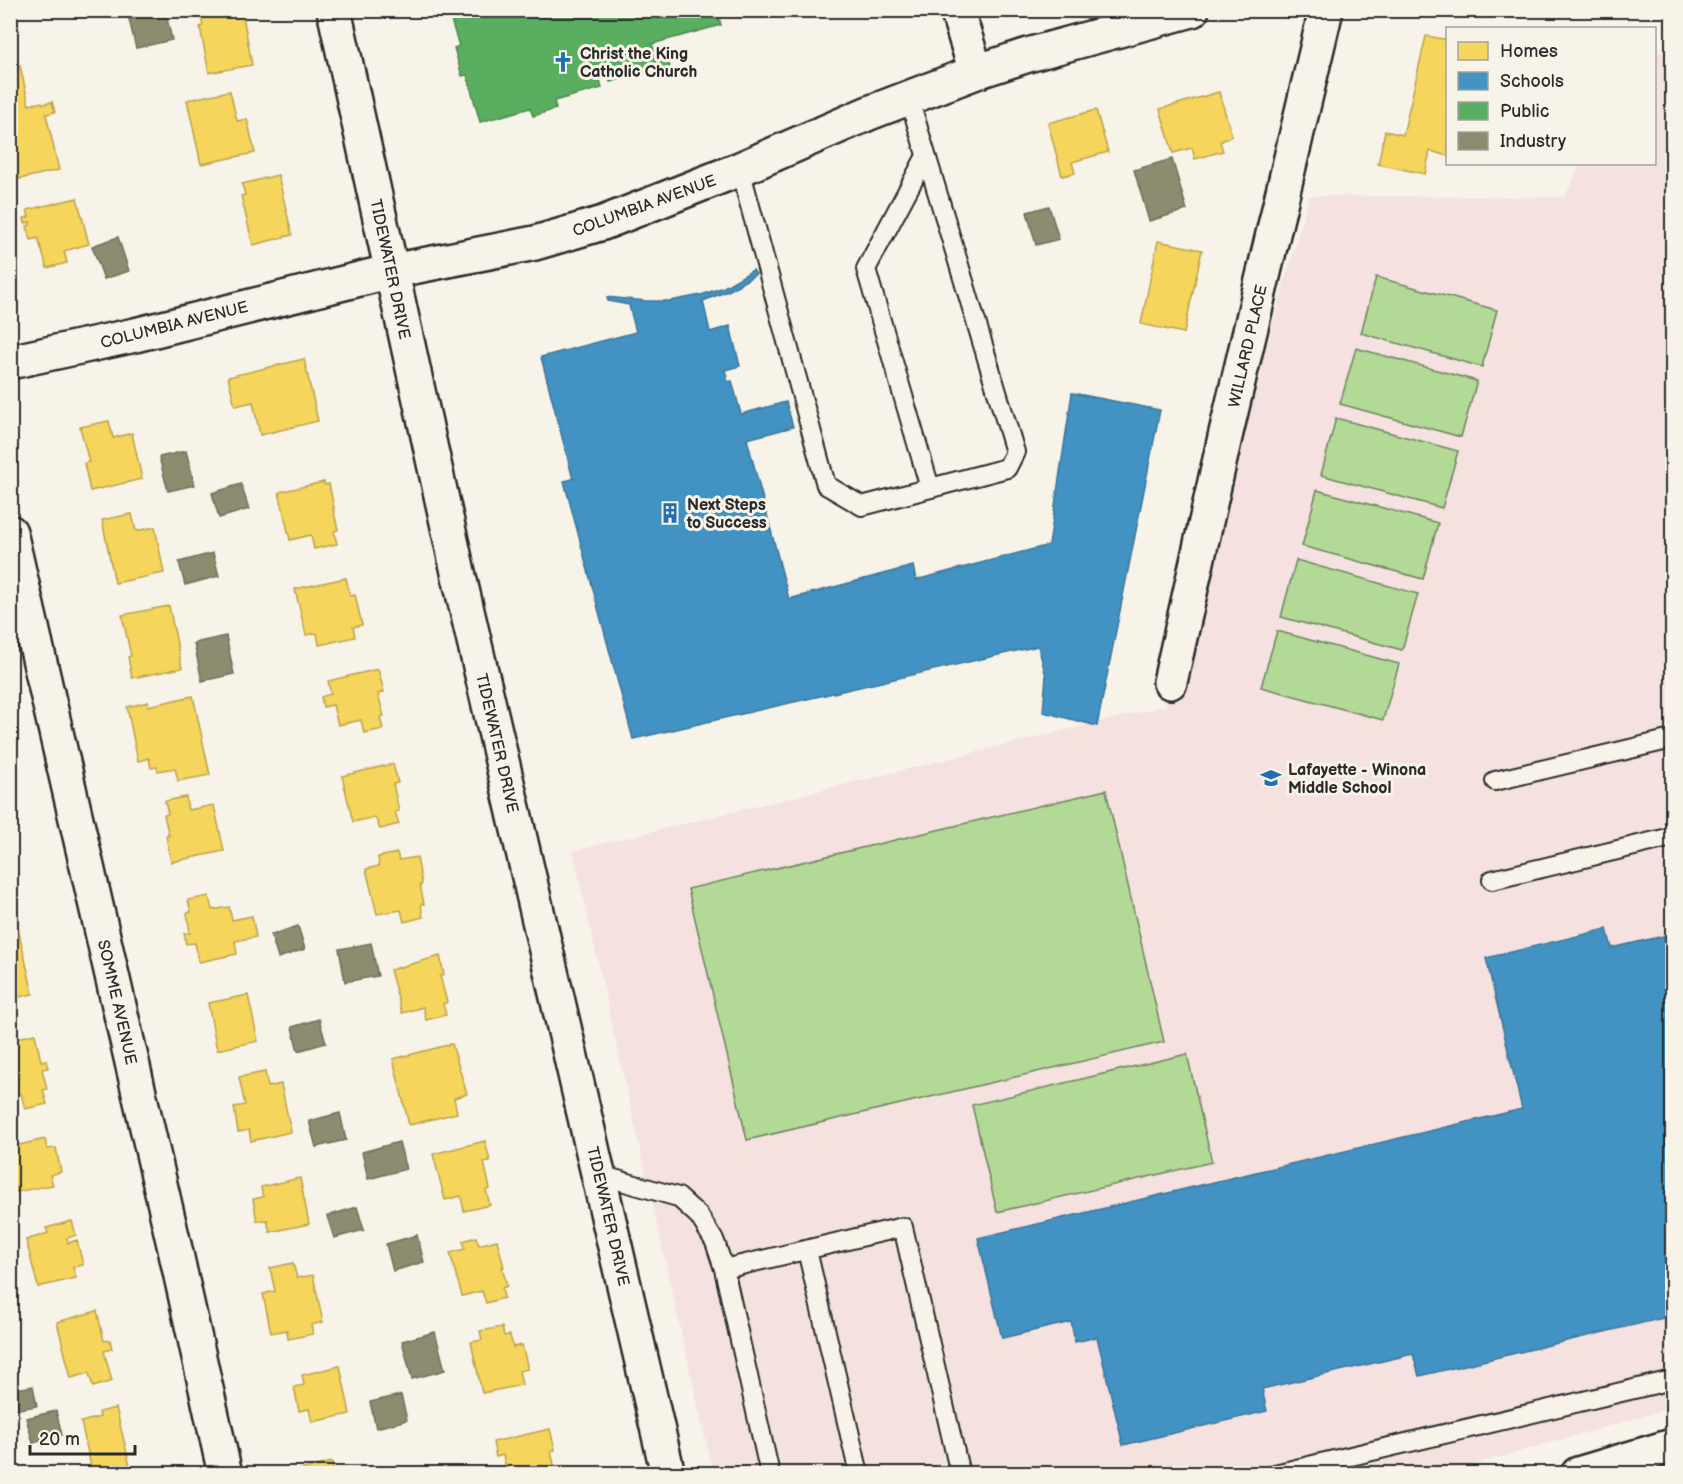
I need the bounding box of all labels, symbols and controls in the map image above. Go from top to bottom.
legend [1446,27,1656,165]
text: Homes [1500,41,1558,62]
place label: Christ the King Catholic Church [580,45,697,82]
church icon: Christ the King Catholic Church [551,50,575,74]
text: Schools [1500,71,1564,92]
text: Public [1500,101,1549,122]
text: Industry [1500,131,1567,152]
street label: COLUMBIA AVENUE [570,172,719,241]
street label: TIDEWATER DRIVE [365,198,414,341]
street label: WILLARD PLACE [1225,283,1272,410]
street label: COLUMBIA AVENUE [99,298,250,353]
place label: Next Steps to Success [686,496,767,533]
building icon: Next Steps to Success [658,501,682,525]
street label: TIDEWATER DRIVE [471,672,522,815]
place label: Lafayette - Winona Middle School [1288,761,1426,798]
school or university icon: Lafayette - Winona Middle School [1259,766,1283,790]
street label: SOMME AVENUE [93,938,140,1067]
street label: TIDEWATER DRIVE [582,1145,633,1288]
scale bar [30,1418,135,1456]
text: 20 m [39,1429,80,1450]

